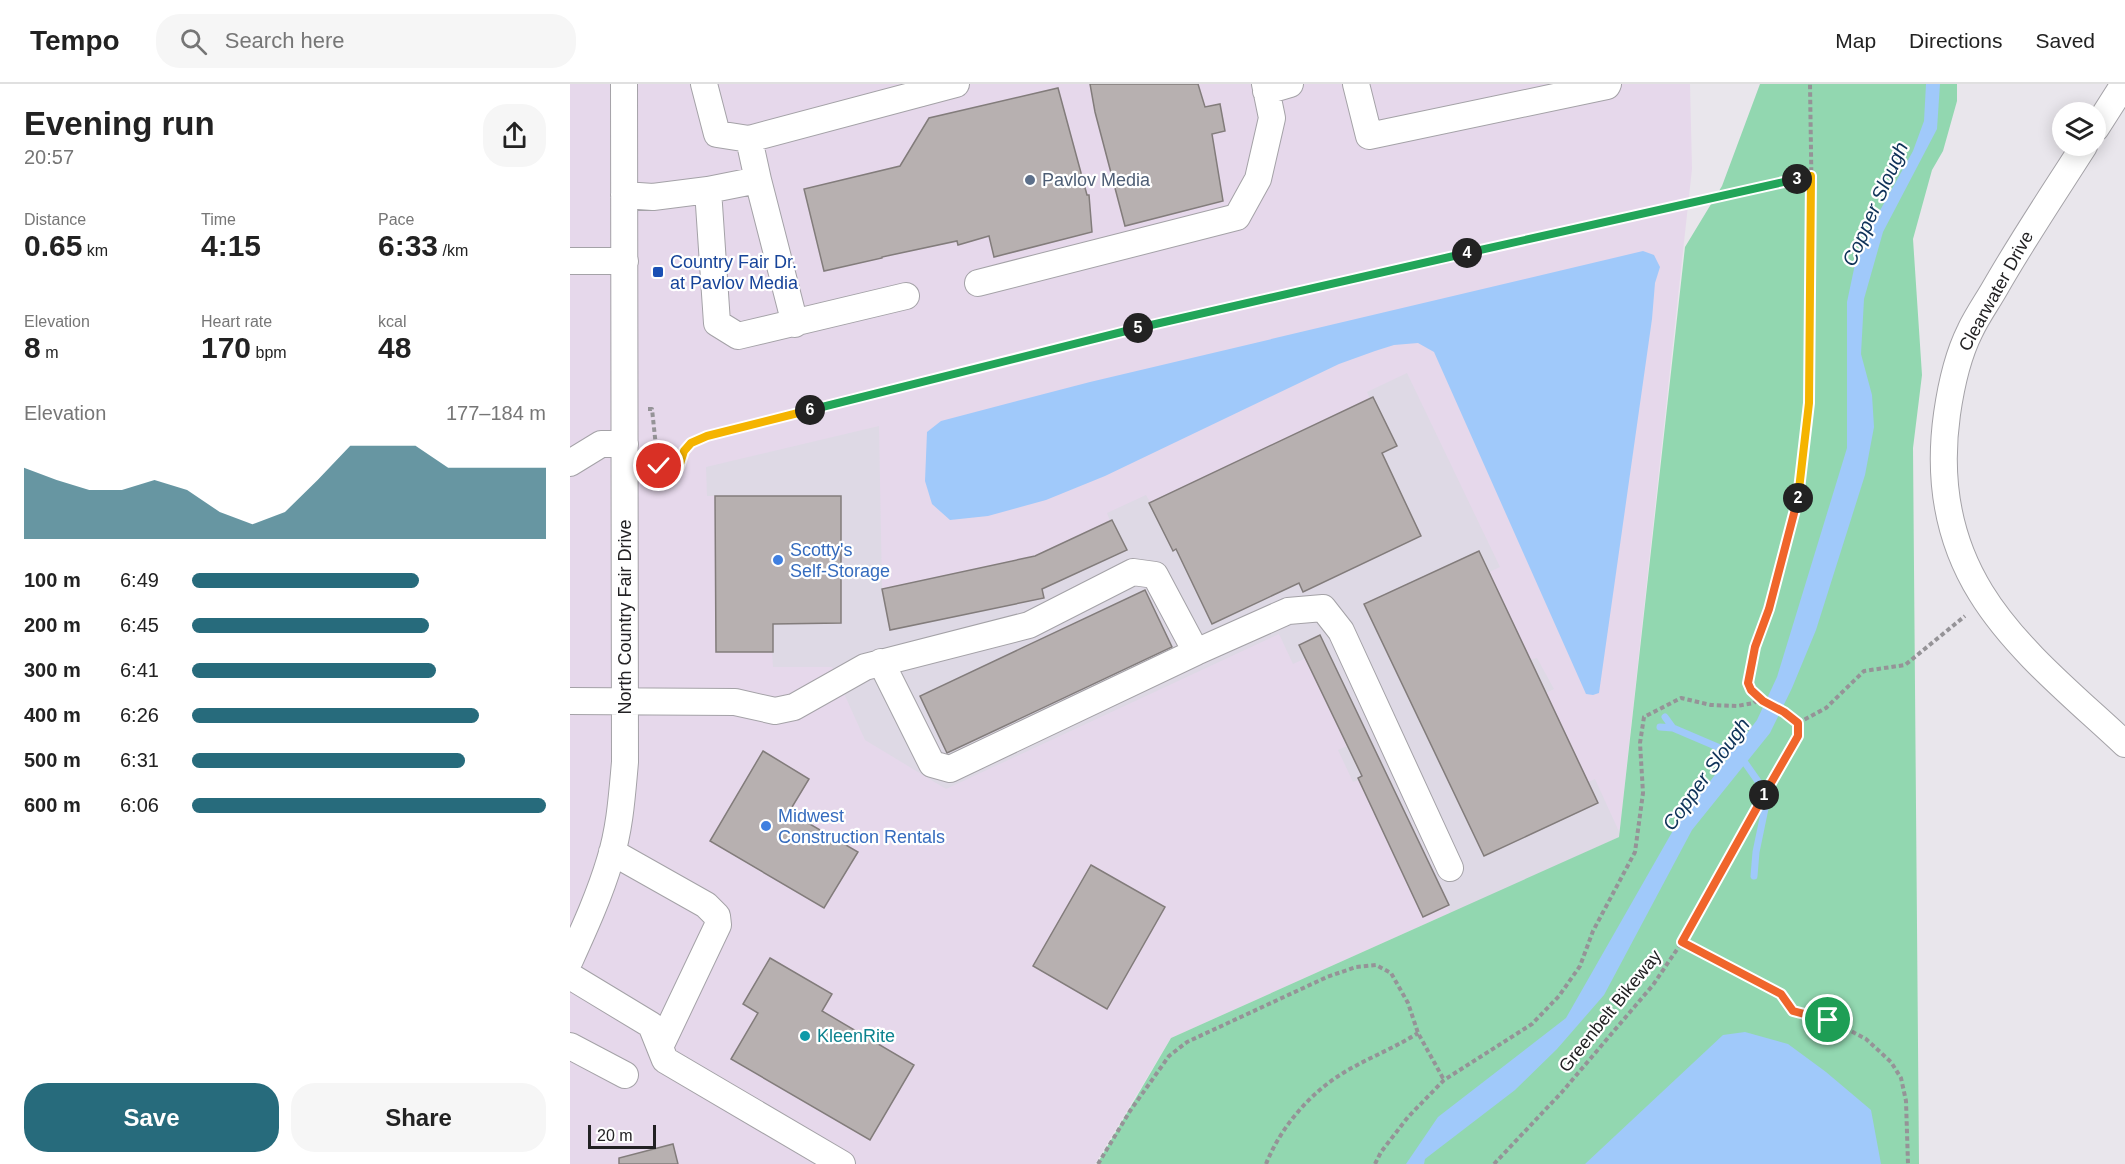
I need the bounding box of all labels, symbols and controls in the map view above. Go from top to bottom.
search box [156,14,576,68]
text: Tempo [30,25,120,56]
icon: search [177,25,210,58]
text: Search here [225,28,345,53]
text: Map [1835,29,1876,52]
text: Directions [1909,29,2002,52]
text: Saved [2035,29,2095,52]
map controls [2052,102,2106,156]
button: layers [2052,102,2106,156]
button: share [483,104,546,167]
text: Evening run [24,105,215,142]
water label: Copper Slough [1838,139,1912,269]
text: 20:57 [24,146,74,168]
pin: 3 [1782,164,1812,194]
place label: Pavlov Media [1042,170,1151,190]
text: 3 [1793,170,1801,187]
marker: Pavlov Media [1023,173,1037,187]
text: Distance [24,211,86,228]
text: Time [201,211,236,228]
text: Pace [378,211,414,228]
street label: Clearwater Drive [1955,228,2037,354]
text: 0.65 [24,229,82,262]
text: 4:15 [201,229,261,262]
text: 6:33 [378,229,438,262]
pin: 4 [1452,238,1482,268]
text: km [82,242,108,259]
text: /km [438,242,468,259]
text: 4 [1463,244,1471,261]
place label: Country Fair Dr. at Pavlov Media [670,252,799,293]
marker: Country Fair Dr. at Pavlov Media [651,265,665,279]
text: Elevation [24,313,90,330]
text: Heart rate [201,313,272,330]
text: kcal [378,313,406,330]
pin: 5 [1123,313,1153,343]
text: 5 [1134,319,1142,336]
text: 8 [24,331,41,364]
text: 170 [201,331,251,364]
text: 48 [378,331,411,364]
text: m [41,344,58,361]
text: bpm [251,344,287,361]
pin: 6 [795,395,825,425]
text: 6 [806,401,814,418]
text: Elevation [24,402,106,424]
text: 177–184 m [446,402,546,424]
pin [633,440,684,491]
icon: check [642,449,675,482]
pin: 2 [1783,483,1813,513]
text: 2 [1794,489,1802,506]
street label: North Country Fair Drive [615,519,635,715]
place label: Scotty's Self-Storage [790,540,890,581]
marker: Scotty's Self-Storage [771,553,785,567]
text: 100 m [24,569,81,591]
text: 6:49 [120,569,159,591]
text: 200 m [24,614,81,636]
text: 6:45 [120,614,159,636]
text: 300 m [24,659,81,681]
text: 6:41 [120,659,159,681]
text: 400 m [24,704,81,726]
text: 6:26 [120,704,159,726]
water label: Copper Slough [1658,714,1754,834]
text: 500 m [24,749,81,771]
text: 6:31 [120,749,159,771]
pin: 1 [1749,780,1779,810]
text: 1 [1760,786,1768,803]
text: 600 m [24,794,81,816]
text: 6:06 [120,794,159,816]
place label: Midwest Construction Rentals [778,806,945,847]
marker: Midwest Construction Rentals [759,819,773,833]
street label: Greenbelt Bikeway [1555,946,1665,1076]
pin [1802,994,1853,1045]
icon: arrive [1811,1003,1844,1036]
place label: KleenRite [817,1026,895,1046]
marker: KleenRite [798,1029,812,1043]
button: Save [24,1083,279,1152]
button: Share [291,1083,546,1152]
scale bar [588,1122,656,1150]
text: 20 m [597,1127,633,1144]

